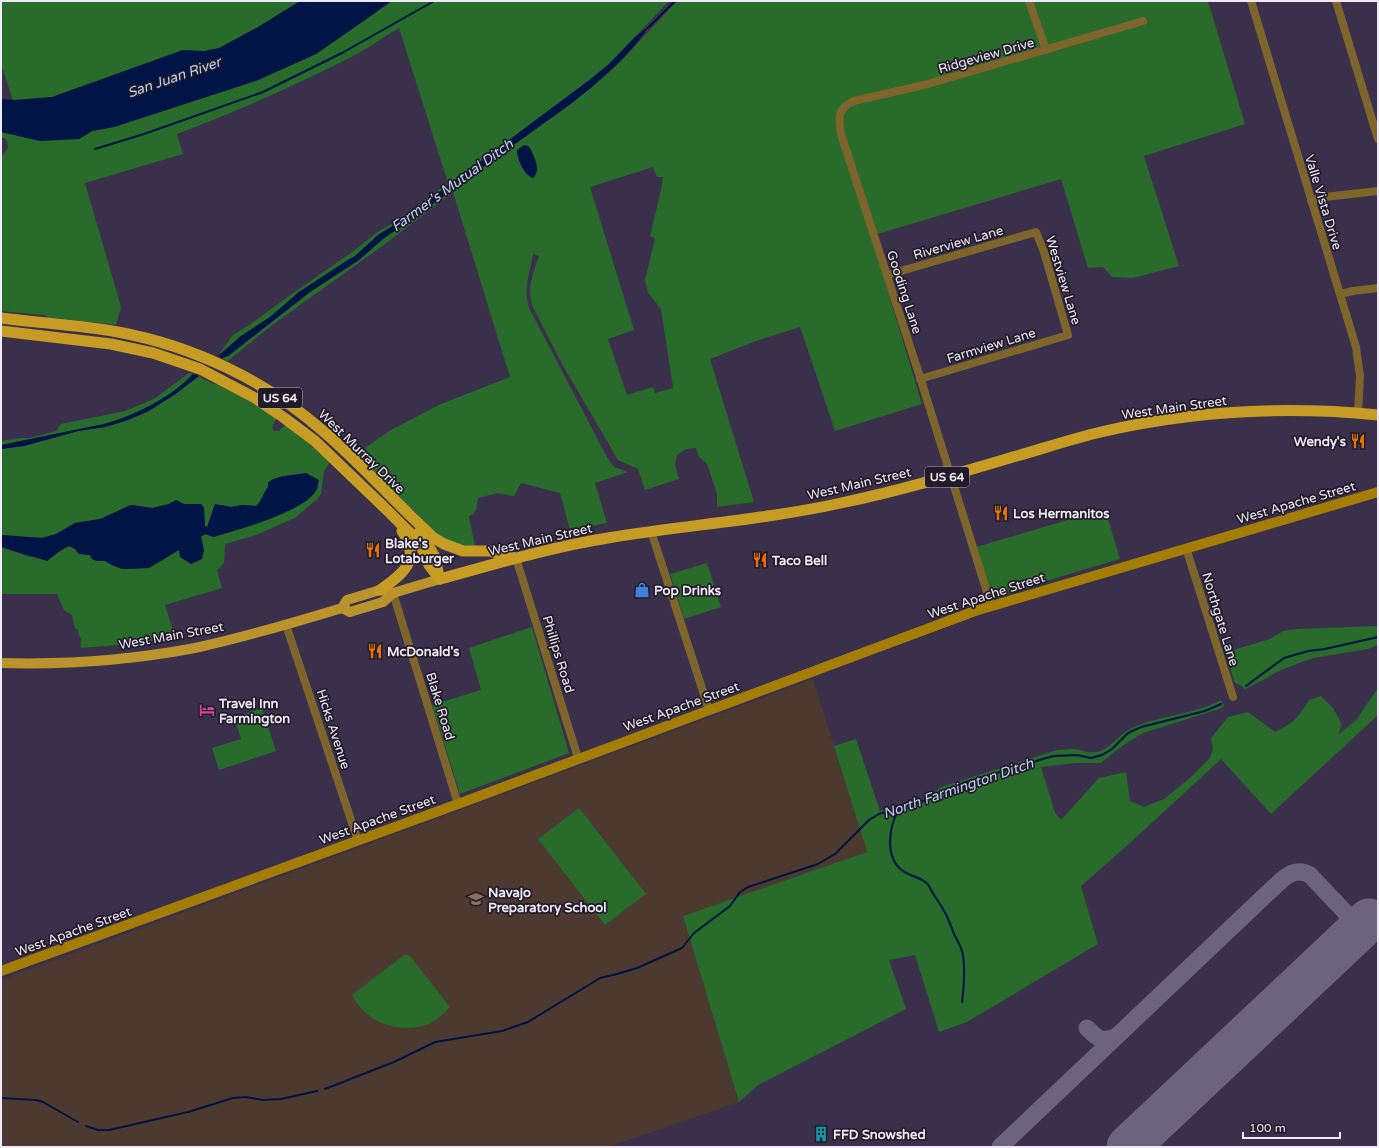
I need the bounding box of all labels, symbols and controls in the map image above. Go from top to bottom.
street label: Ridgeview Drive [936,35,1036,77]
water label: San Juan River [125,53,225,101]
water label: Farmer's Mutual Ditch [388,135,517,235]
street label: Valle Vista Drive [1301,153,1345,252]
street label: Riverview Lane [911,222,1005,263]
street label: Westview Lane [1042,234,1084,327]
street label: Gooding Lane [883,249,925,336]
street label: Farmview Lane [945,325,1038,367]
road number: US 64 [258,388,302,408]
street label: West Main Street [1121,393,1228,423]
street label: West Murray Drive [315,406,408,497]
restaurant icon: Wendy's [1349,432,1367,450]
place label: Wendy's [1294,434,1346,450]
street label: West Main Street [806,464,913,504]
road number: US 64 [925,467,969,487]
street label: West Apache Street [1235,478,1357,528]
restaurant icon: Los Hermanitos [992,504,1010,522]
place label: Los Hermanitos [1013,506,1109,522]
street label: West Main Street [487,520,594,560]
place label: Blake's Lotaburger [385,536,455,567]
restaurant icon: Blake's Lotaburger [364,541,382,559]
restaurant icon: Taco Bell [751,551,769,569]
place label: Taco Bell [771,553,827,569]
street label: West Apache Street [926,569,1047,622]
street label: Northgate Lane [1198,571,1242,668]
shop icon: Pop Drinks [633,581,651,599]
place label: Pop Drinks [654,583,721,599]
street label: Phillips Road [539,614,577,695]
street label: West Main Street [118,619,225,653]
restaurant icon: McDonald's [366,642,384,660]
place label: McDonald's [387,644,460,660]
street label: Blake Road [422,671,458,742]
street label: West Apache Street [621,678,742,735]
street label: Hicks Avenue [313,687,353,771]
place label: Travel Inn Farmington [218,696,290,727]
hotel icon: Travel Inn Farmington [198,701,216,719]
water label: North Farmington Ditch [881,755,1036,822]
street label: West Apache Street [317,791,438,848]
place label: Navajo Preparatory School [488,885,606,916]
school or university icon: Navajo Preparatory School [467,890,485,908]
street label: West Apache Street [13,903,134,960]
scale bar [1243,1114,1340,1140]
text: 100 m [1249,1121,1286,1135]
building icon: FFD Snowshed [812,1125,830,1143]
place label: FFD Snowshed [833,1127,926,1143]

